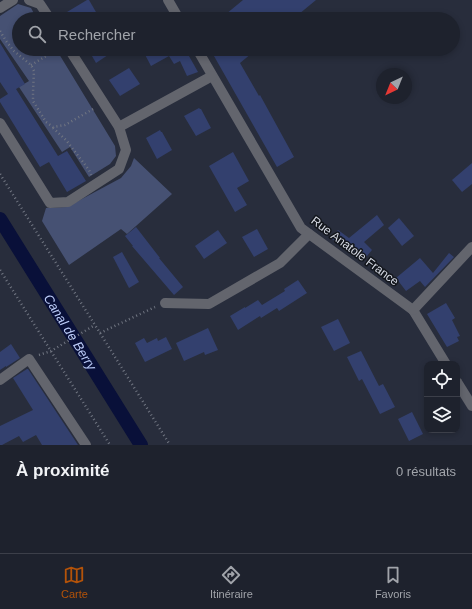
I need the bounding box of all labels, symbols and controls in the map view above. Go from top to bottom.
search box [12,12,460,56]
icon: search [26,23,48,45]
text: Rechercher [58,26,136,43]
north arrow [376,68,412,104]
street label: Rue Anatole France [308,213,402,289]
water label: Canal de Berry [41,291,101,374]
map controls [424,361,460,433]
button: locate [424,361,460,397]
button: layers [424,397,460,433]
text: À proximité [16,461,110,480]
text: 0 résultats [396,464,456,479]
tab: Carte [61,564,88,600]
tab: Itinéraire [210,564,253,600]
tab: Favoris [375,564,411,600]

